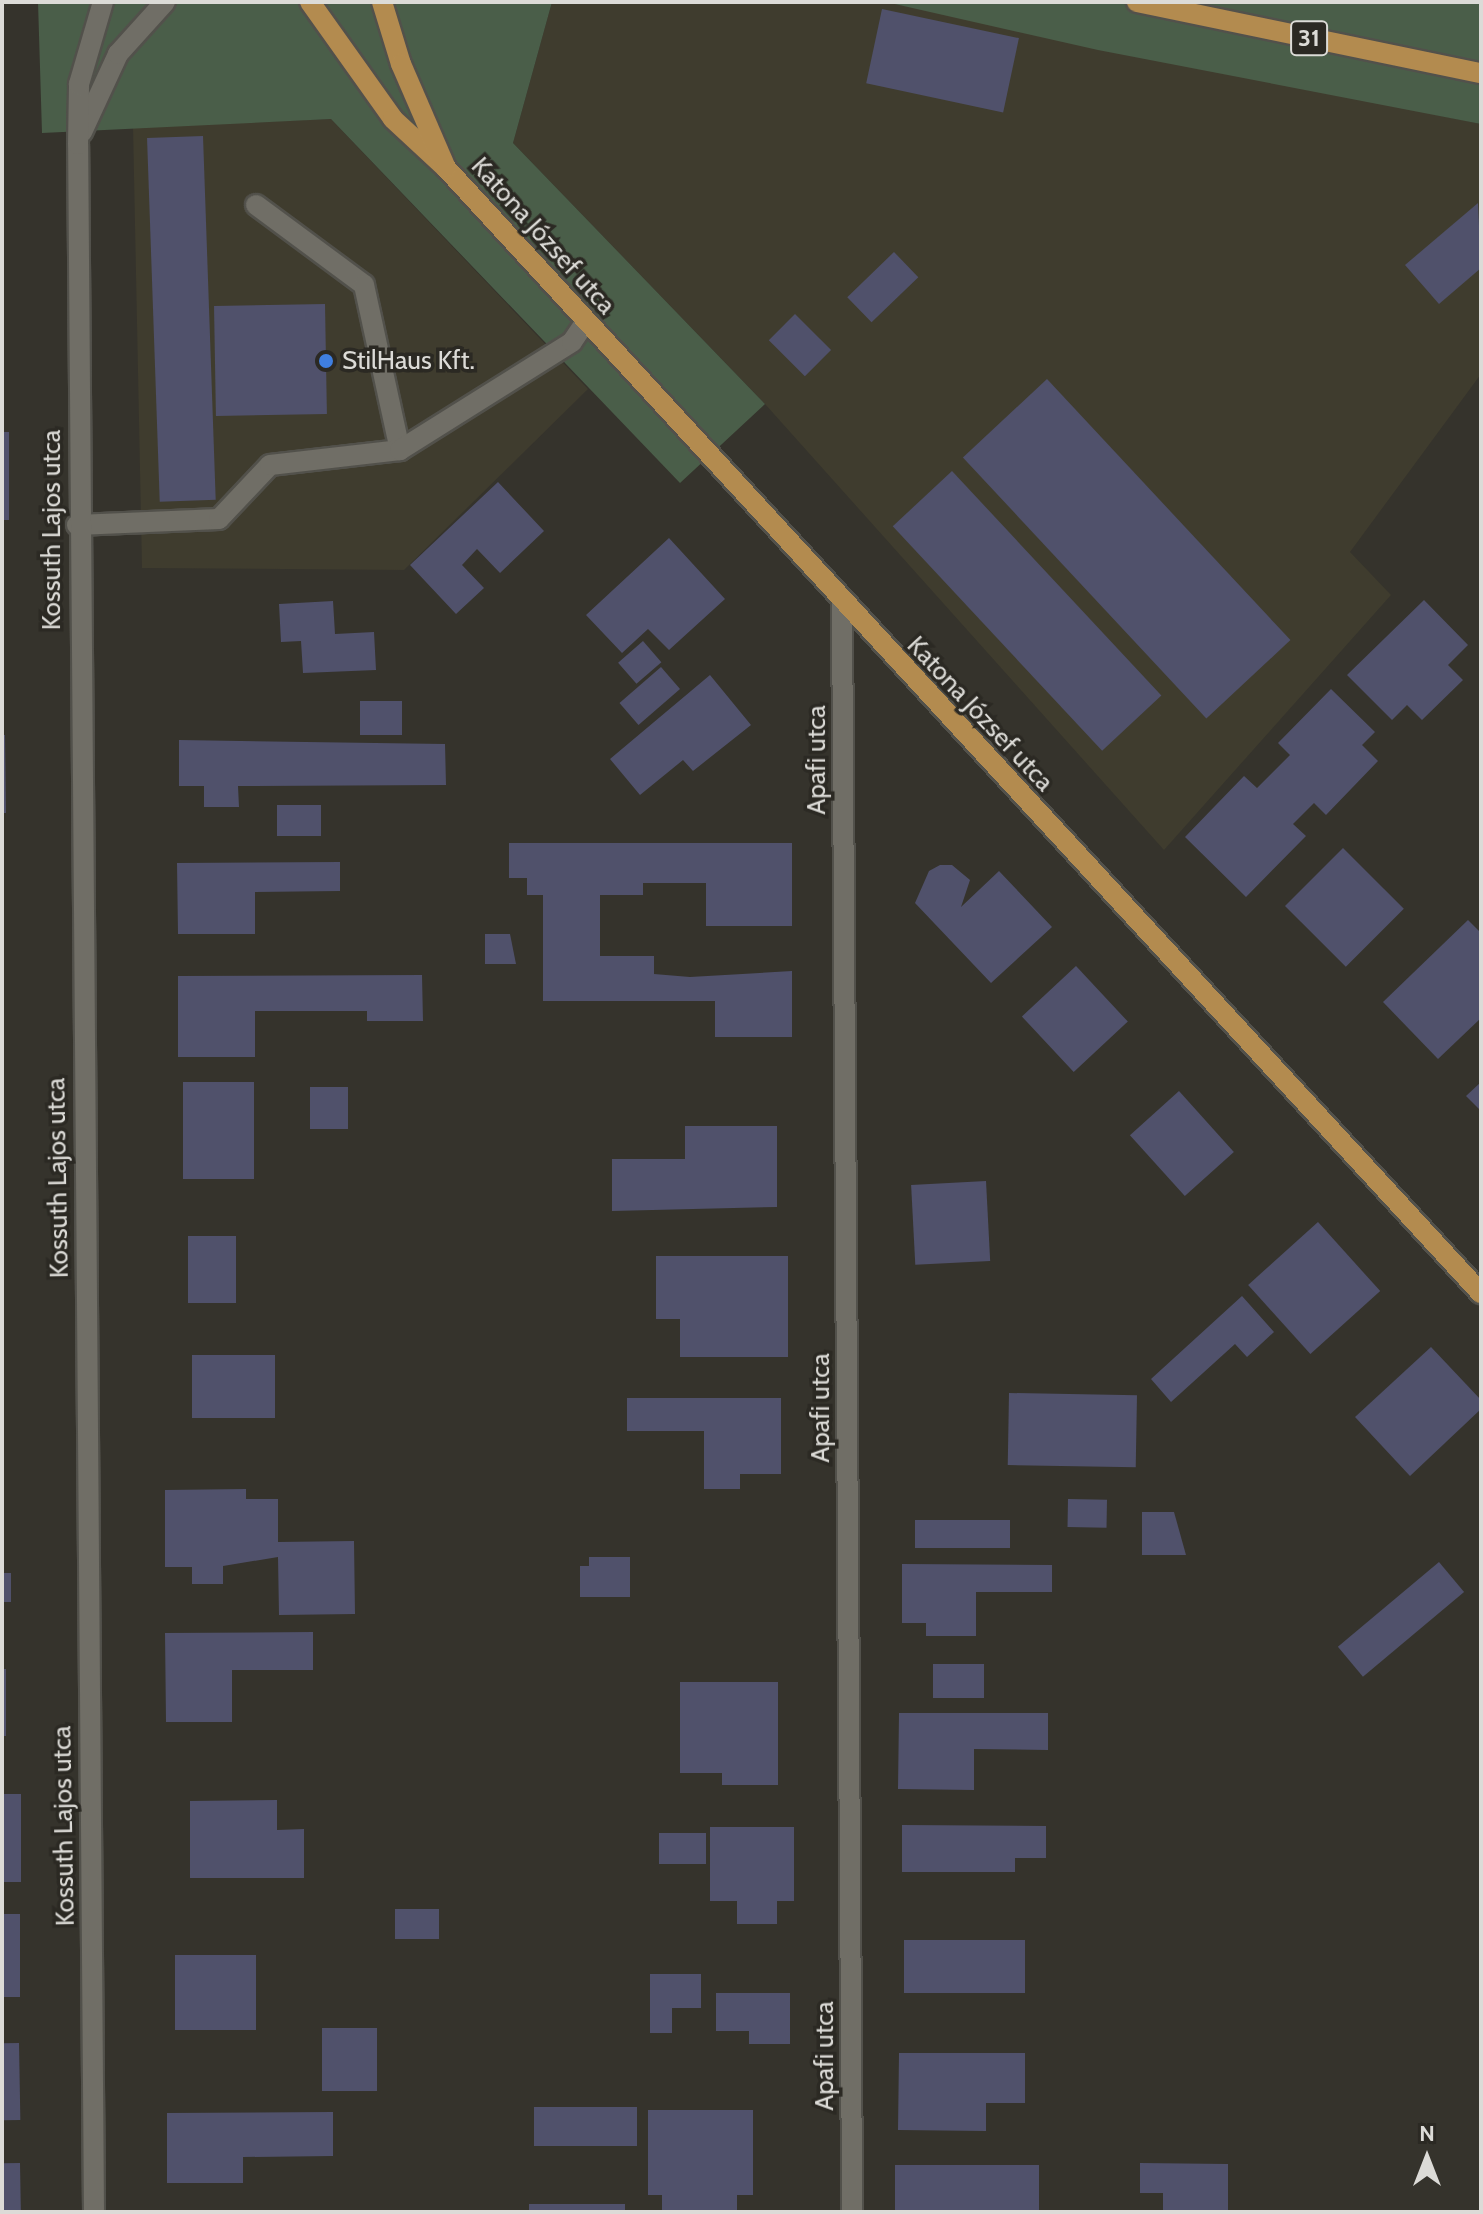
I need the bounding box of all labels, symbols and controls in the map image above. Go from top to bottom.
road number: 31 [1289,18,1329,58]
street label: Katona József utca [464,151,622,321]
place label: StilHaus Kft. [342,345,475,377]
marker: StilHaus Kft. [317,352,335,370]
street label: Kossuth Lajos utca [36,430,68,630]
street label: Katona József utca [900,630,1060,798]
street label: Apafi utca [801,705,833,815]
street label: Kossuth Lajos utca [41,1078,75,1278]
street label: Apafi utca [805,1353,837,1463]
street label: Kossuth Lajos utca [47,1726,81,1926]
street label: Apafi utca [809,2001,841,2111]
north arrow [1387,2118,1467,2198]
text: N [1419,2120,1435,2147]

